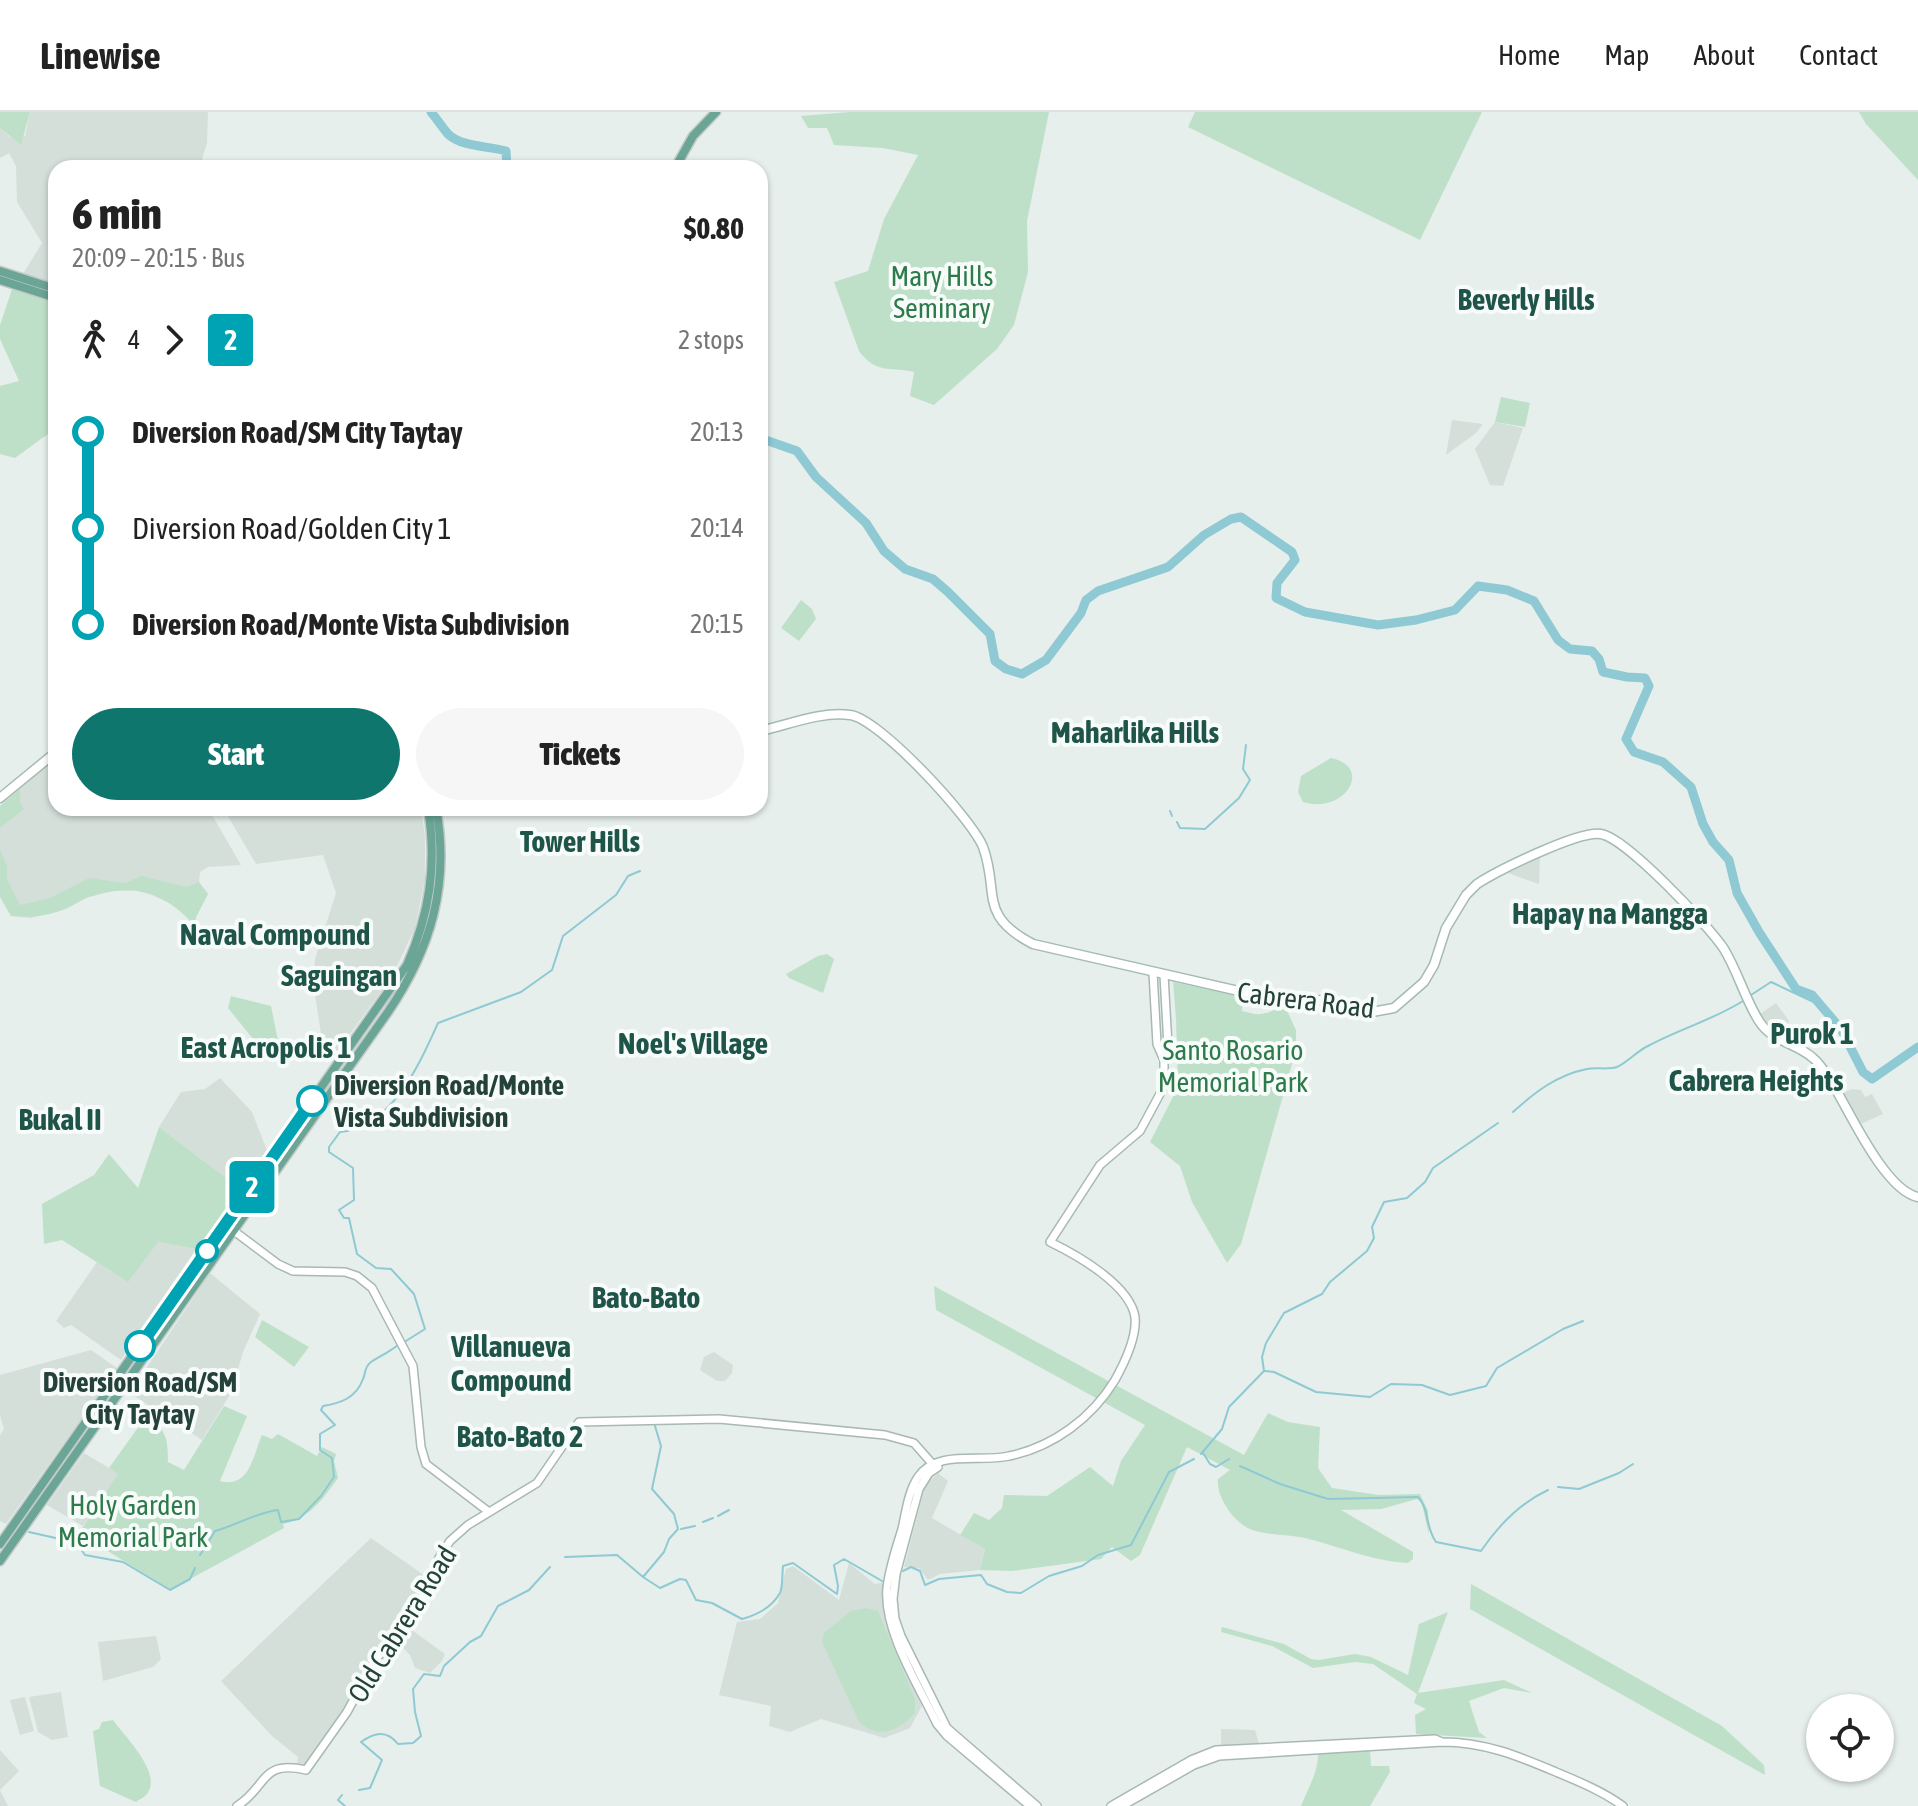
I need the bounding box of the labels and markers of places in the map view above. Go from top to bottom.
place label: Diversion Road/Monte Vista Subdivision [333,1069,564,1133]
marker: Diversion Road/Monte Vista Subdivision [297,1086,327,1116]
unlabelled marker [196,1240,218,1262]
marker: Diversion Road/SM City Taytay [125,1331,155,1361]
place label: Diversion Road/SM City Taytay [43,1366,237,1430]

